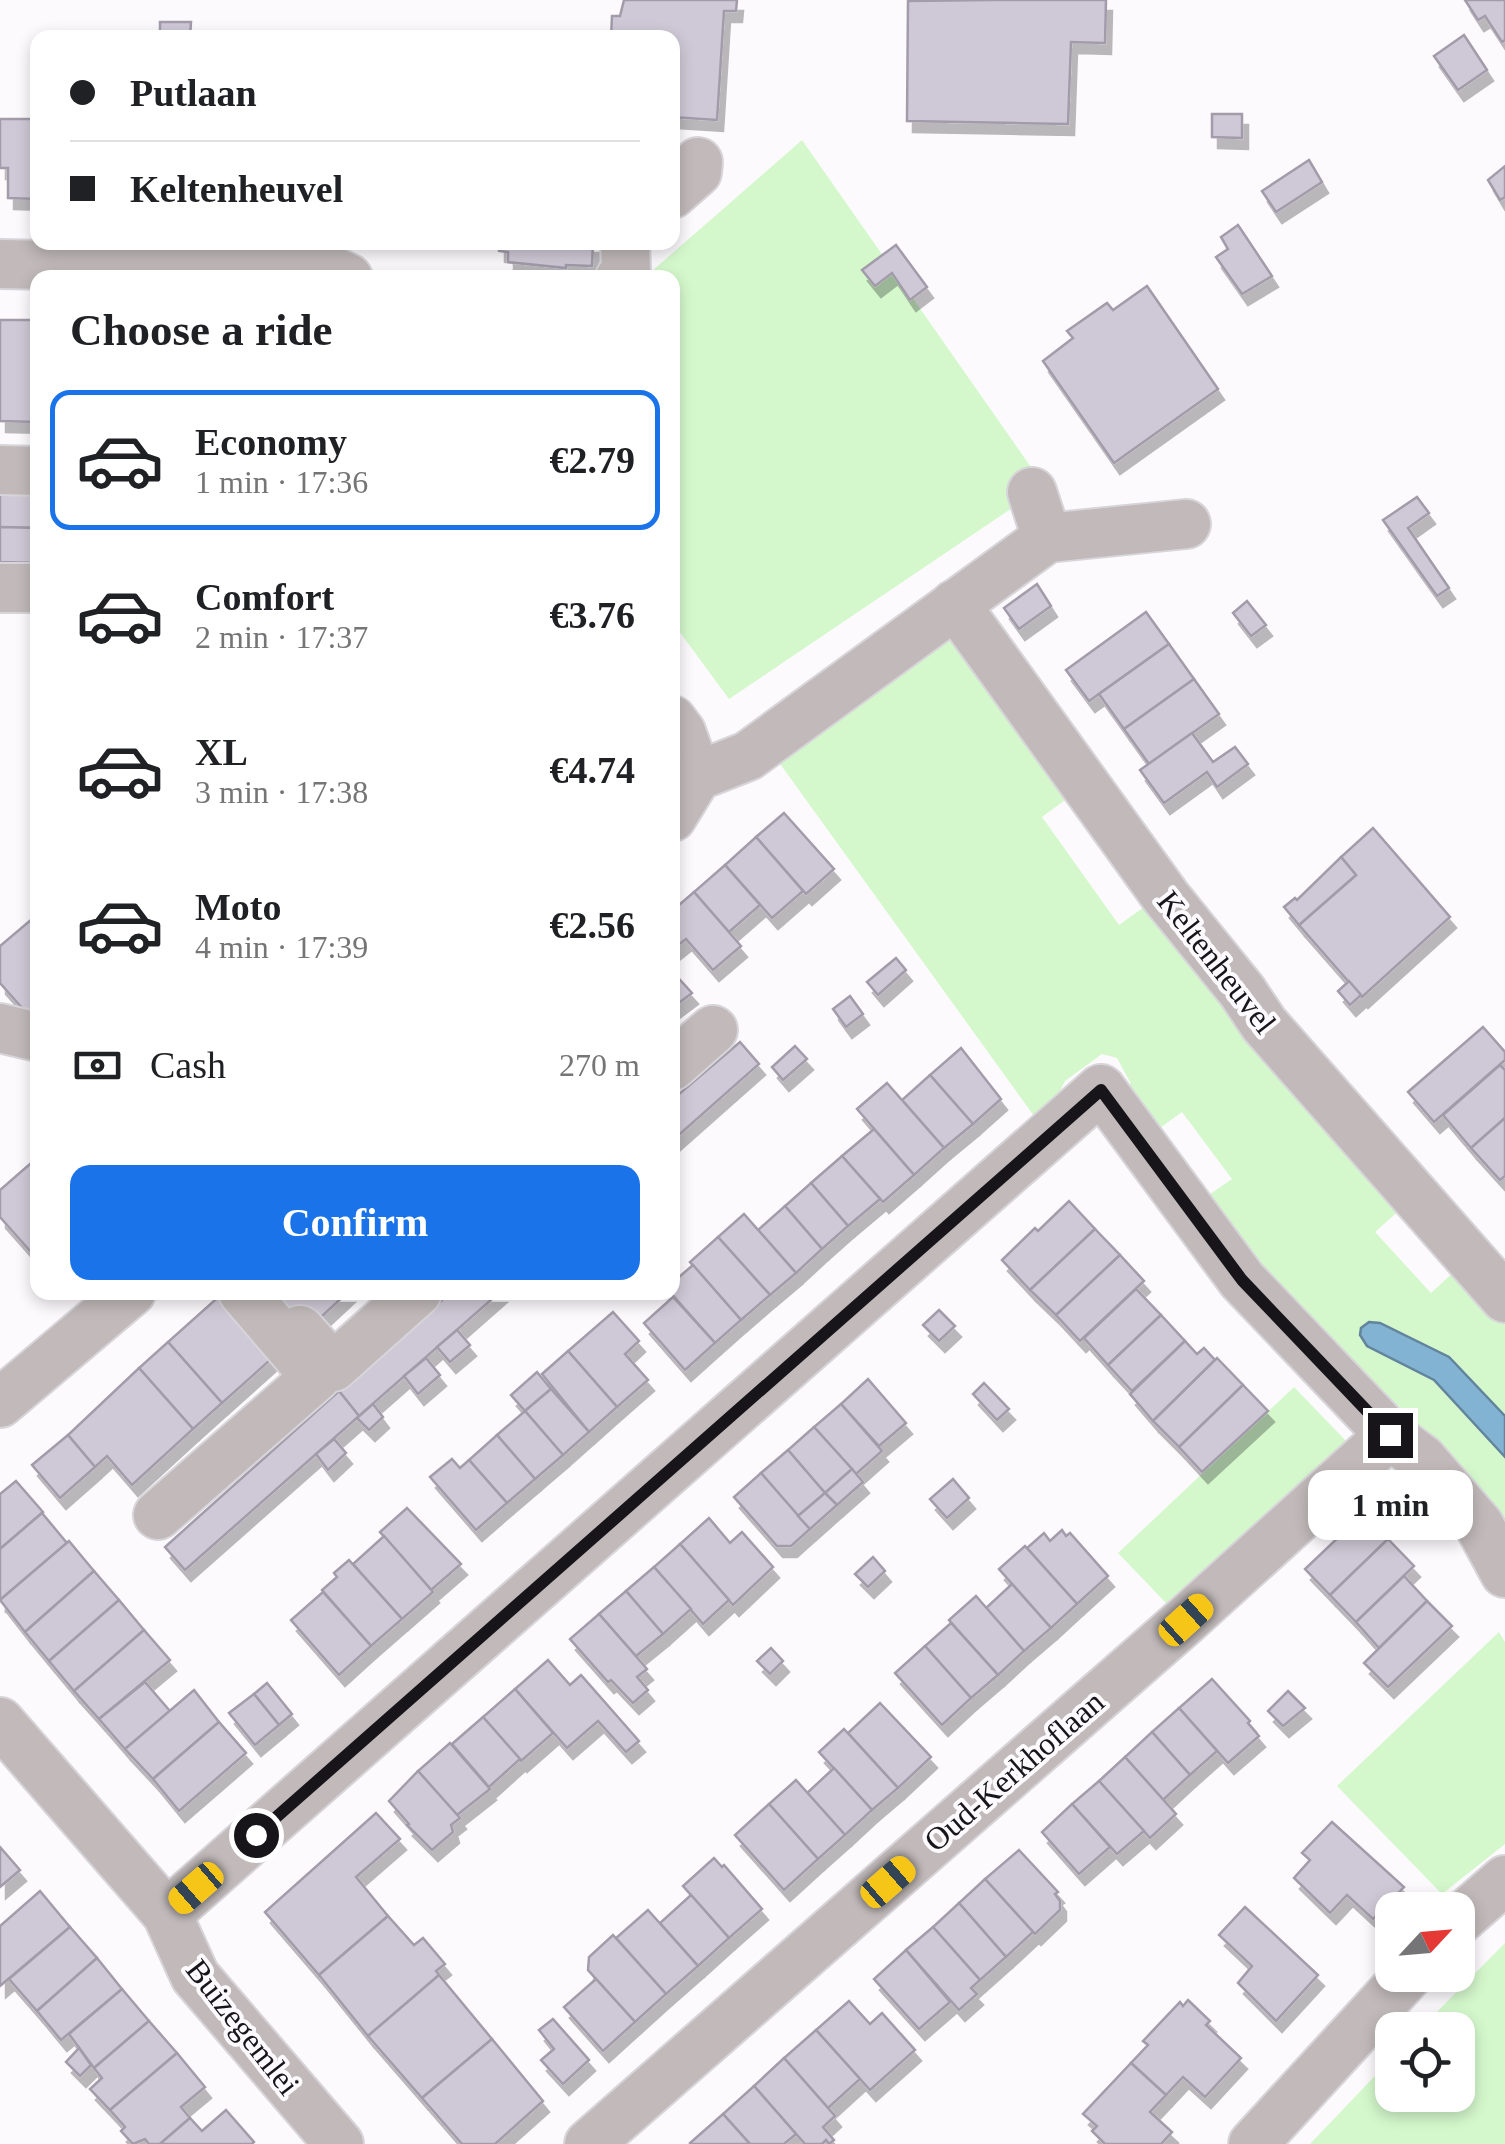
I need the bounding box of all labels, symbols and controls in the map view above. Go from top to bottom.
text: Putlaan [130,72,257,114]
text: Keltenheuvel [130,168,343,210]
text: Choose a ride [70,305,333,355]
icon: car [75,415,165,505]
text: Economy [195,421,347,463]
text: €2.79 [550,439,635,481]
text: 1 min · 17:36 [195,464,368,500]
icon: car [75,570,165,660]
text: Comfort [195,576,334,618]
text: €3.76 [550,594,635,636]
text: 2 min · 17:37 [195,619,368,655]
icon: car [75,725,165,815]
text: XL [195,731,248,773]
text: €4.74 [550,749,635,791]
text: 3 min · 17:38 [195,774,368,810]
icon: car [75,880,165,970]
street label: Keltenheuvel [1150,884,1284,1040]
text: Moto [195,886,282,928]
text: €2.56 [550,904,635,946]
text: 4 min · 17:39 [195,929,368,965]
icon: cash [70,1038,125,1093]
text: Cash [150,1044,226,1086]
text: 270 m [559,1047,640,1083]
button: Confirm [70,1165,640,1280]
route end [1368,1413,1413,1458]
callout: 1 min [1308,1470,1472,1540]
text: 1 min [1352,1487,1429,1523]
car [1154,1589,1218,1651]
street label: Oud-Kerkhoflaan [917,1683,1111,1859]
route start [234,1813,279,1858]
car [856,1851,920,1913]
car [164,1857,228,1919]
north arrow [1375,1892,1475,1992]
map controls [1375,1892,1475,2112]
street label: Buizegemlei [179,1952,307,2102]
button: locate [1375,2012,1475,2112]

